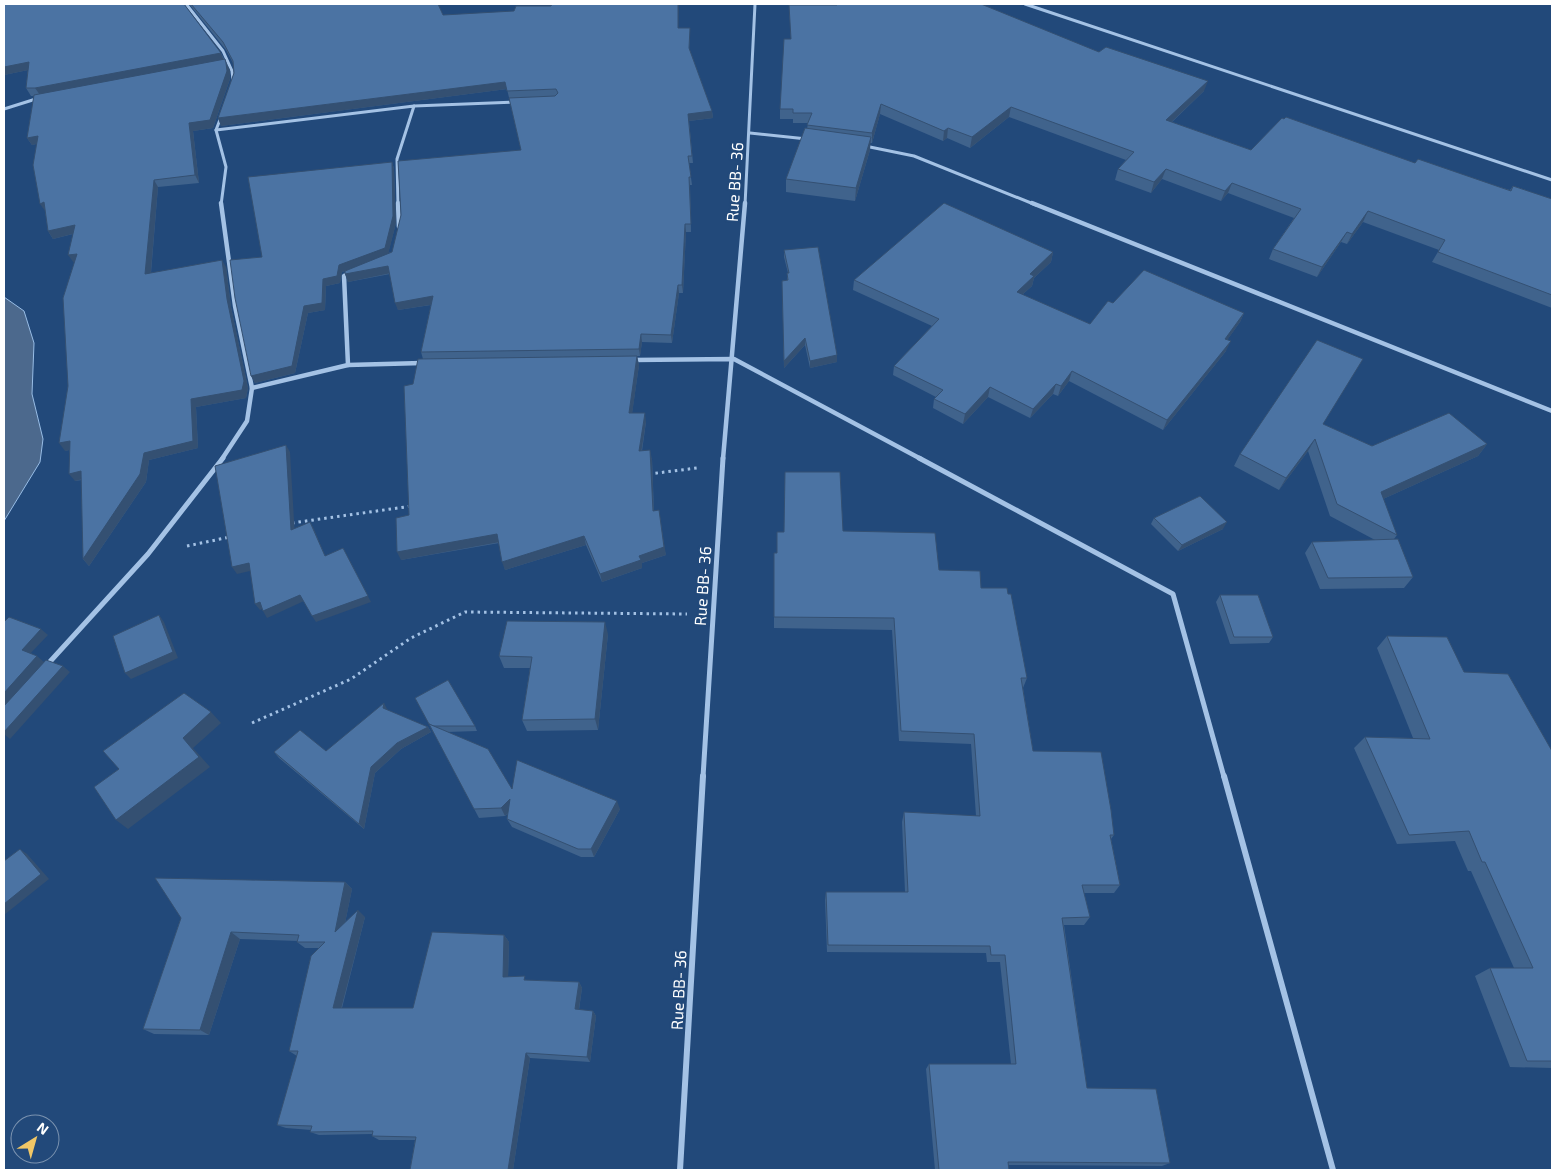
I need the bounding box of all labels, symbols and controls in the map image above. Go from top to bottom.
street label: Rue BB- 36 [722,142,746,222]
street label: Rue BB- 36 [690,546,714,626]
street label: Rue BB- 36 [666,950,690,1030]
north arrow [10,1114,60,1164]
text: N [34,1118,52,1138]

